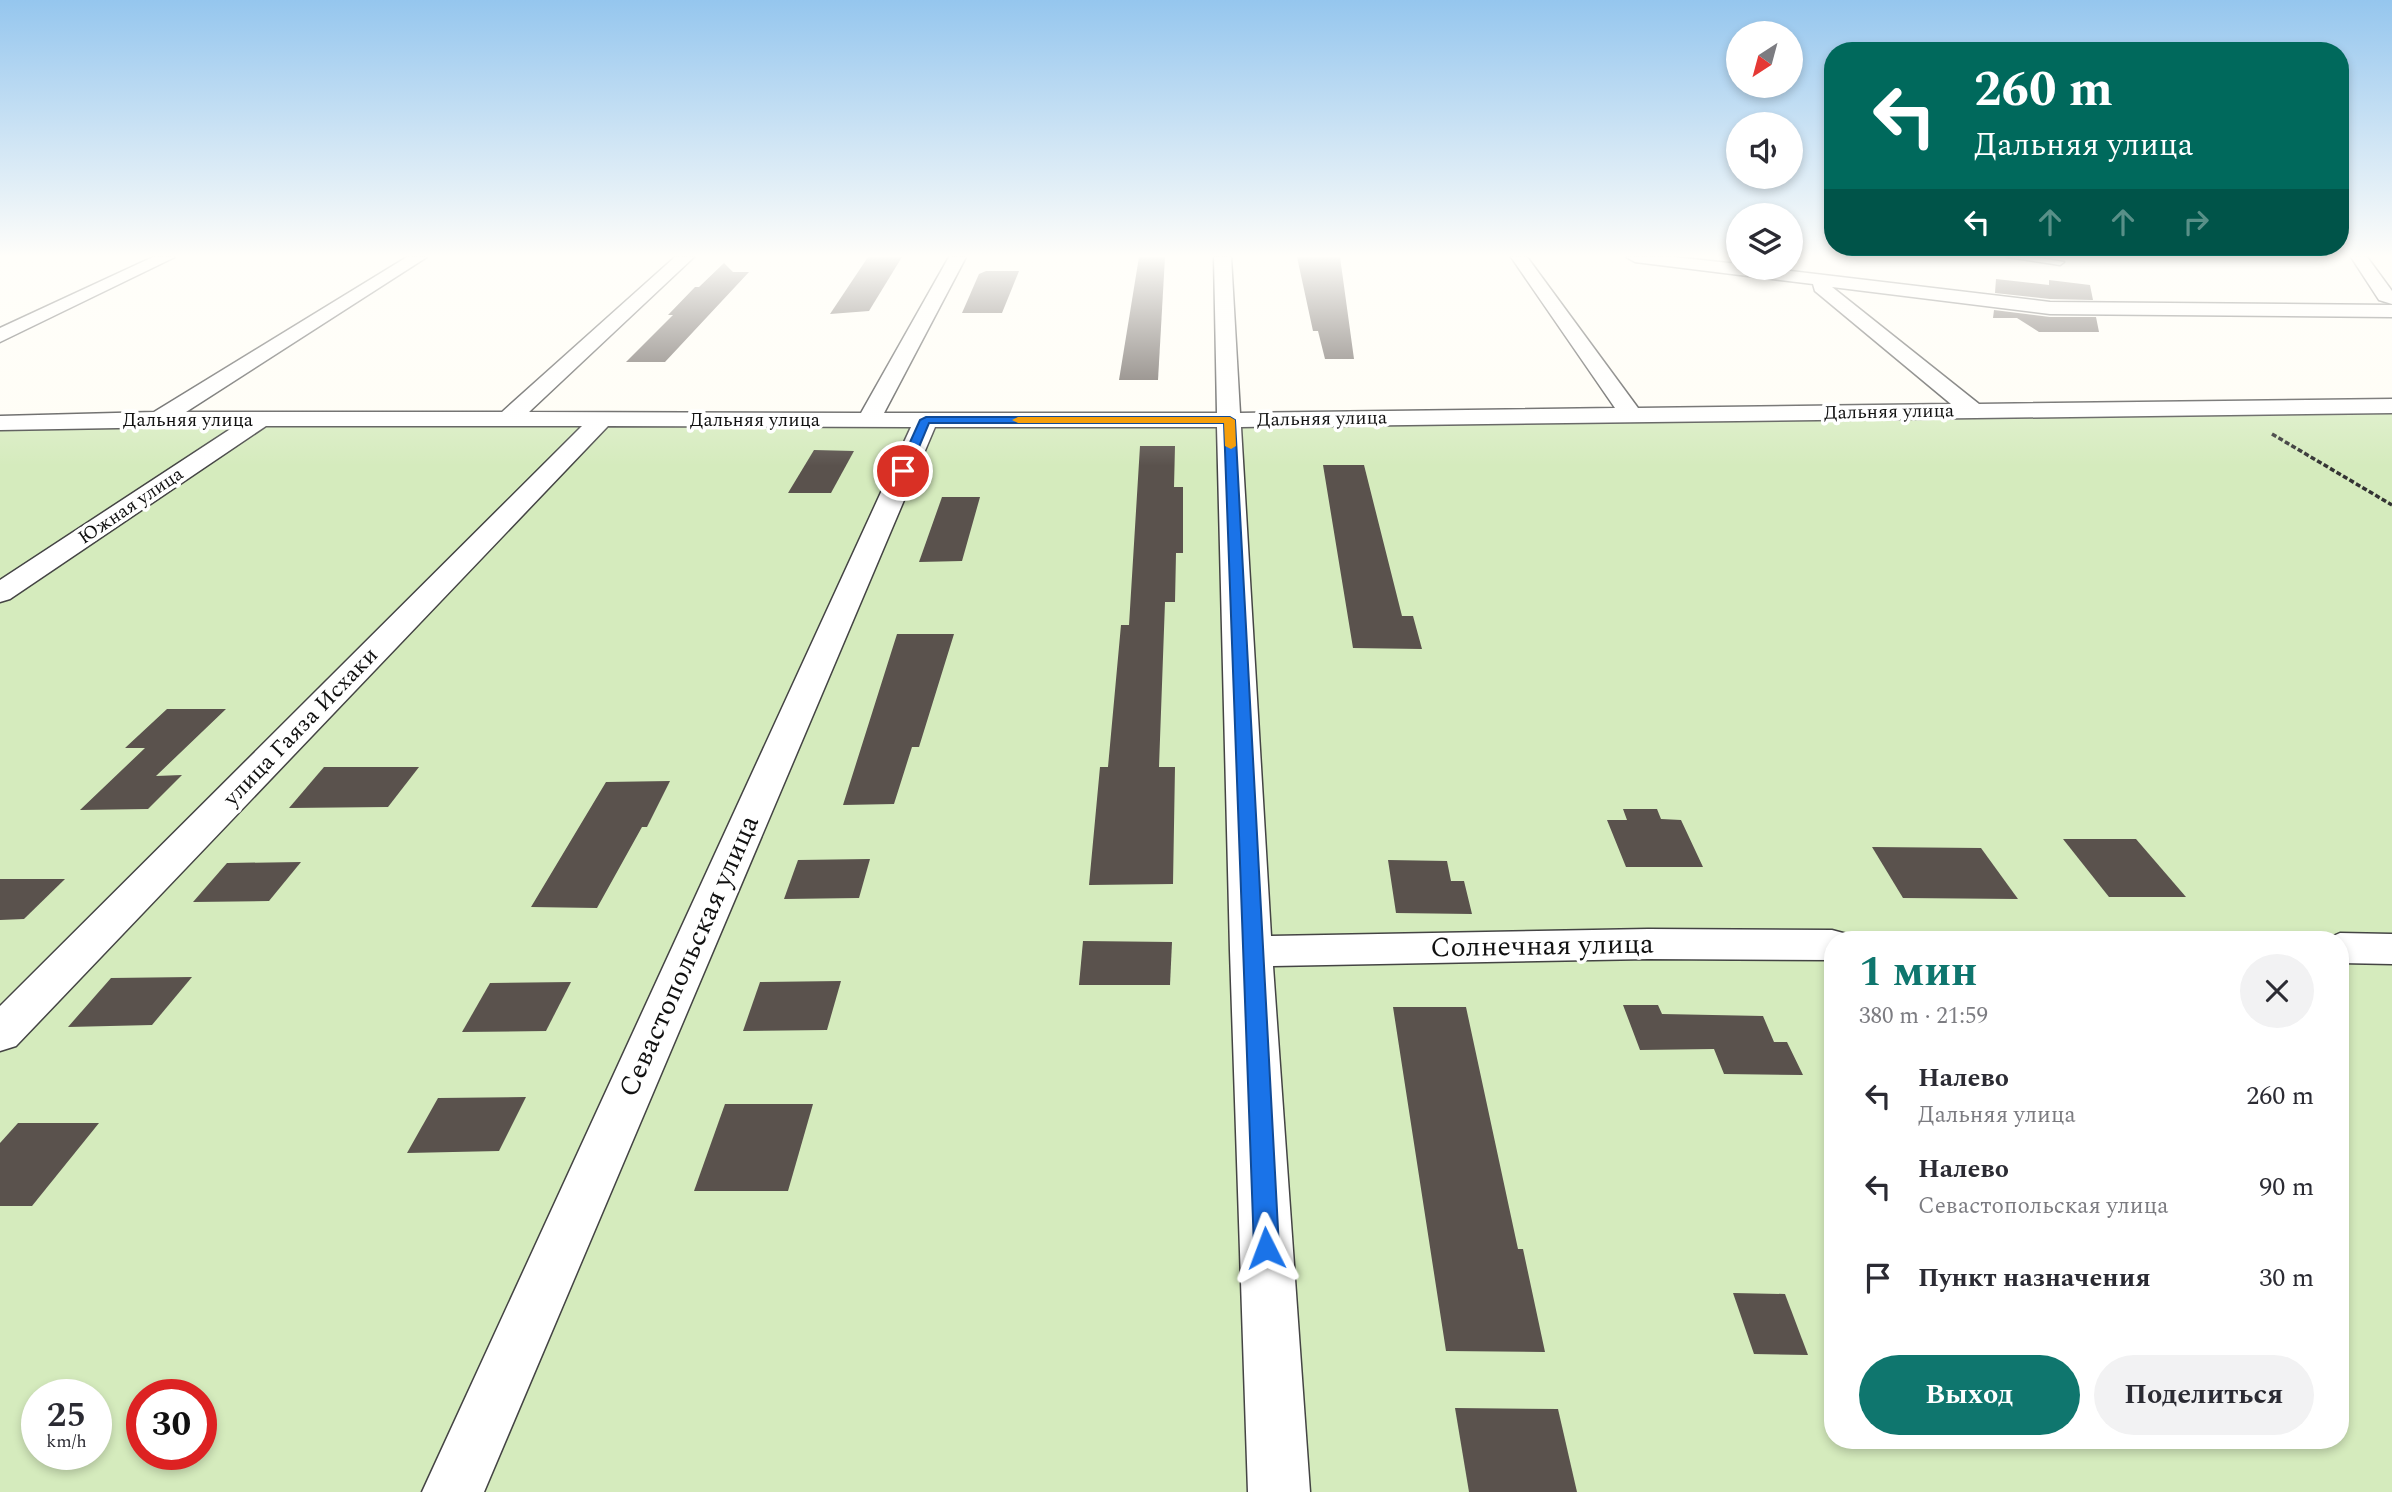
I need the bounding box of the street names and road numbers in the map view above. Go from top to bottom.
street label: Дальняя улица [1824,396,1955,428]
street label: Дальняя улица [1257,403,1388,435]
street label: Дальняя улица [123,406,254,435]
street label: Дальняя улица [690,406,821,435]
street label: Южная улица [72,460,190,552]
street label: улица Гаяза Исхаки [215,639,387,816]
street label: Севастопольская улица [607,808,771,1104]
street label: Солнечная улица [1430,923,1654,969]

